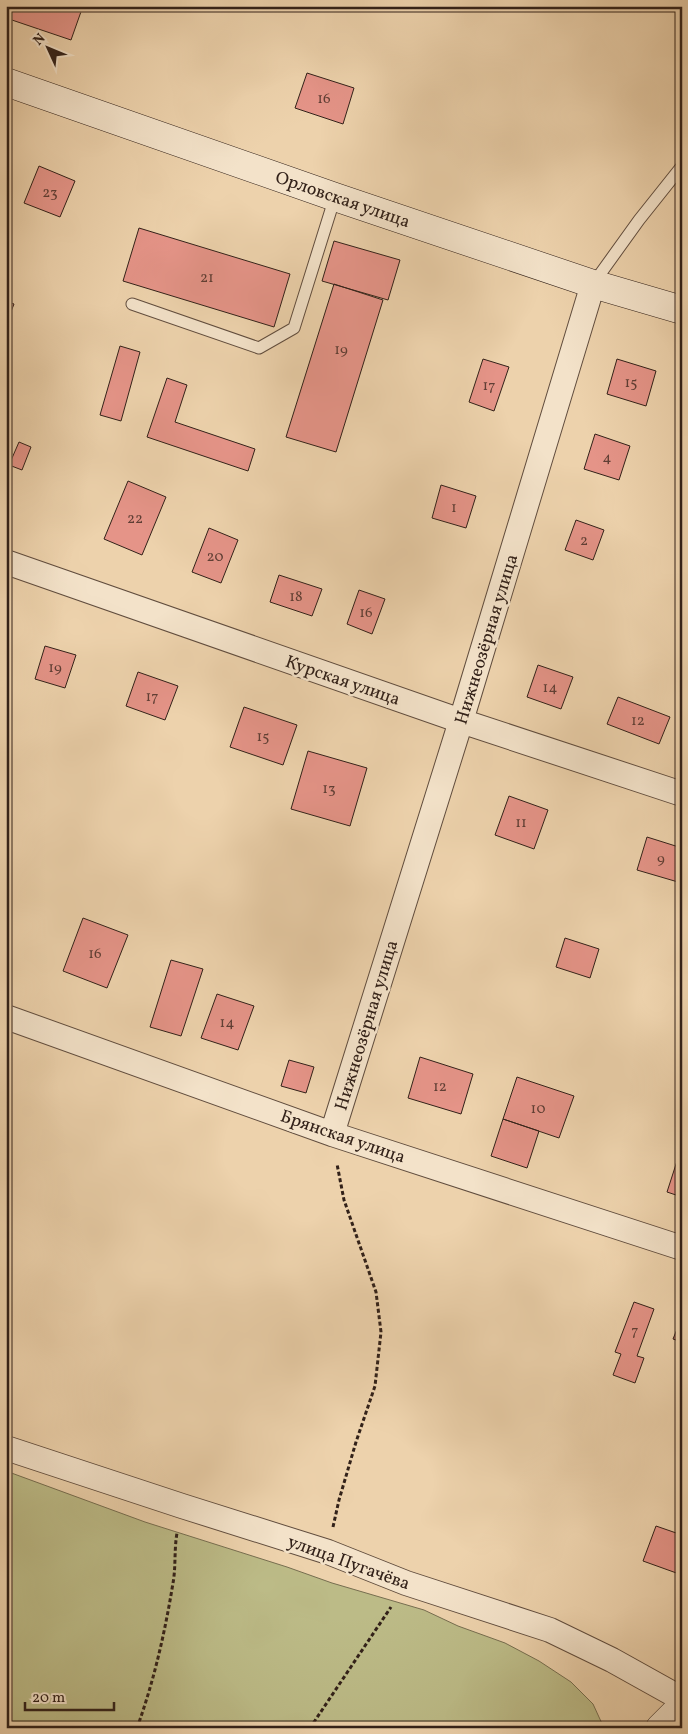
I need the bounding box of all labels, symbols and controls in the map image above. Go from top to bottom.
north arrow [22,22,72,72]
text: N [29,30,50,50]
house number: 16 [317,89,331,110]
street label: Орловская улица [272,166,413,235]
house number: 23 [42,183,58,204]
house number: 21 [200,268,214,289]
house number: 19 [334,340,348,361]
house number: 15 [624,373,638,394]
house number: 17 [482,376,496,397]
house number: 4 [603,448,612,469]
house number: 1 [451,498,457,519]
house number: 22 [127,509,143,530]
house number: 2 [580,531,588,552]
house number: 20 [207,547,223,568]
street label: Нижнеозёрная улица [450,551,525,728]
house number: 18 [289,587,303,608]
house number: 16 [359,603,373,624]
street label: Курская улица [282,650,403,713]
house number: 19 [48,658,62,679]
house number: 14 [543,678,557,699]
house number: 17 [145,687,159,708]
house number: 12 [631,711,645,732]
house number: 15 [256,727,270,748]
house number: 13 [322,779,336,800]
house number: 11 [515,813,527,834]
house number: 9 [657,849,665,870]
street label: Нижнеозёрная улица [330,937,405,1114]
house number: 16 [88,944,102,965]
house number: 14 [220,1013,234,1034]
house number: 12 [433,1077,447,1098]
house number: 10 [531,1099,545,1120]
street label: Брянская улица [277,1104,408,1171]
house number: 7 [631,1321,639,1342]
street label: улица Пугачёва [284,1530,413,1597]
scale bar [25,1679,114,1711]
text: 20 m [32,1688,65,1709]

